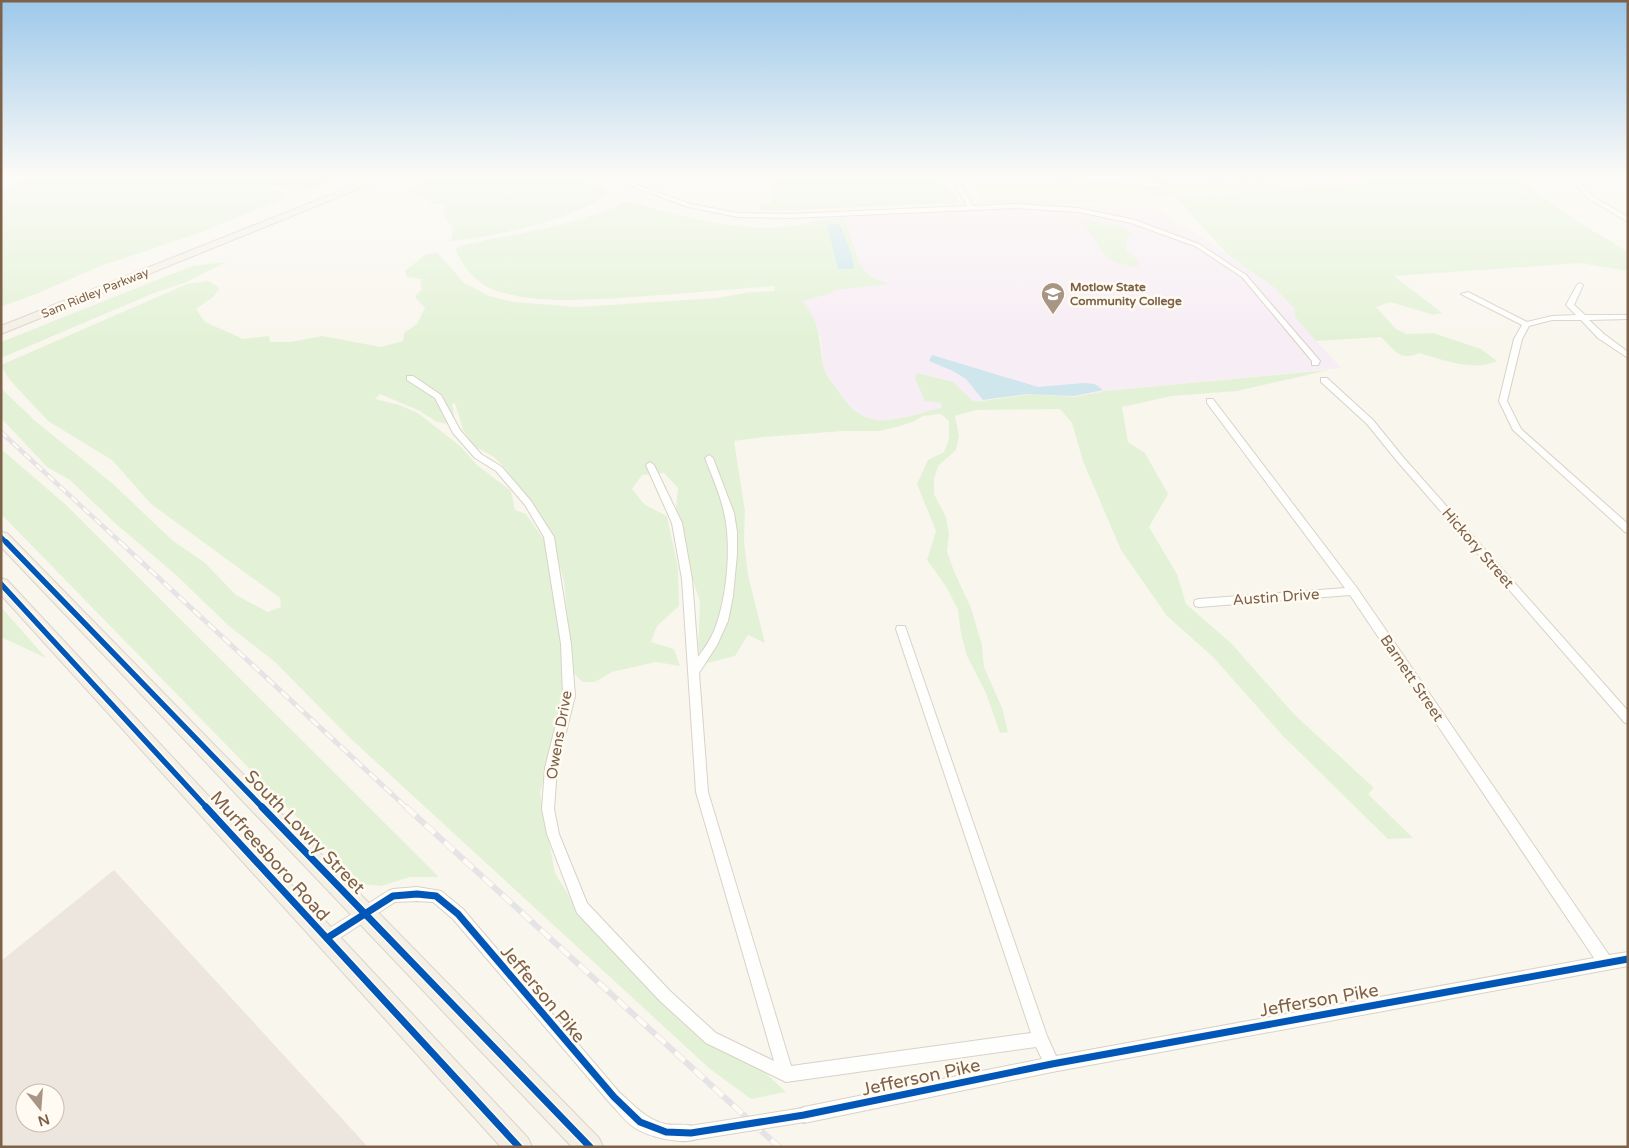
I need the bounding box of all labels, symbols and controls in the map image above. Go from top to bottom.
street label: Sam Ridley Parkway [39,265,151,321]
place label: Motlow State Community College [1070,280,1182,309]
school or university icon: Motlow State Community College [1040,281,1066,315]
street label: Hickory Street [1438,504,1518,592]
street label: Austin Drive [1232,585,1320,609]
street label: Barnett Street [1376,631,1448,725]
street label: Owens Drive [542,689,576,781]
street label: South Lowry Street [240,766,370,899]
street label: Murfreesboro Road [206,786,334,926]
street label: Jefferson Pike [496,941,590,1047]
street label: Jefferson Pike [1258,979,1380,1021]
street label: Jefferson Pike [860,1054,982,1100]
north arrow [15,1083,65,1133]
text: N [36,1110,52,1130]

